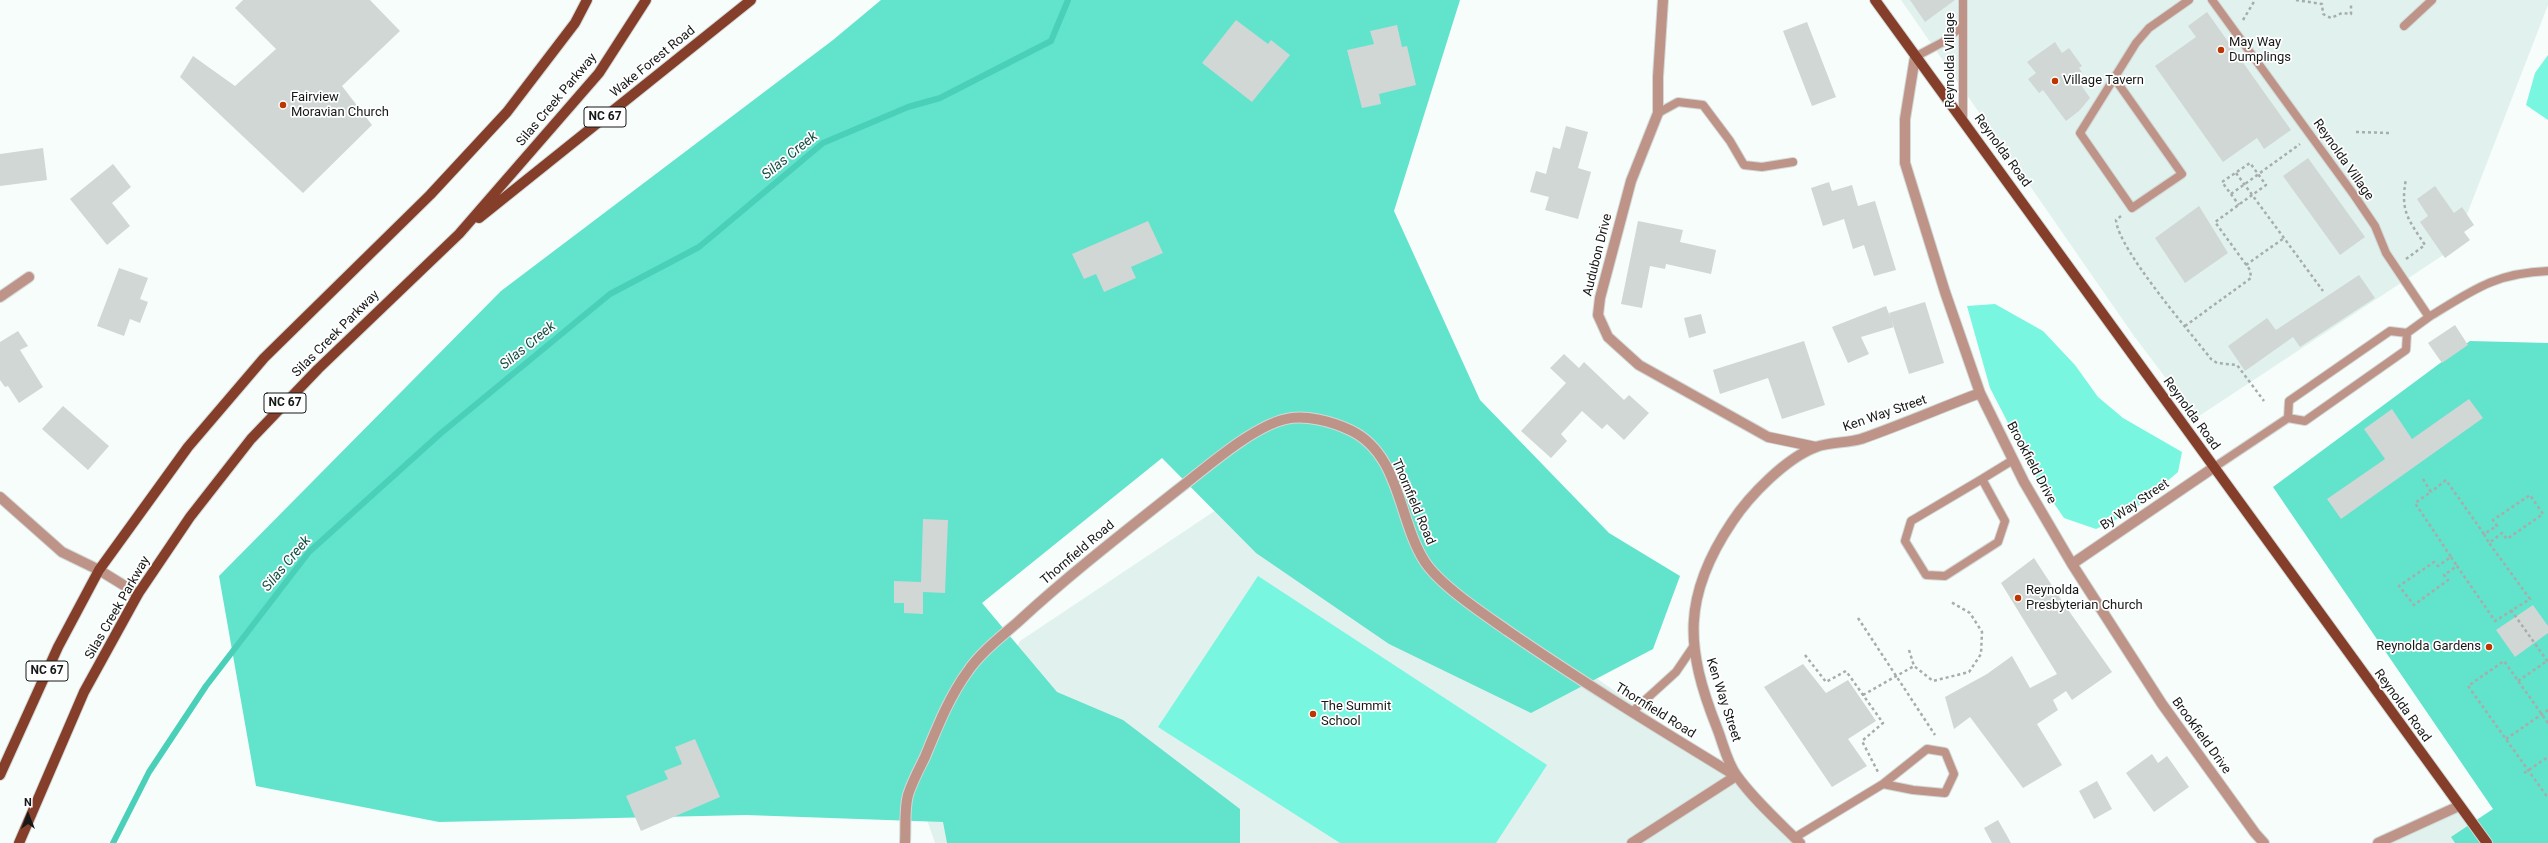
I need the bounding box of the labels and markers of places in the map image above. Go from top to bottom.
place label: May Way Dumplings [2229,35,2291,66]
marker: May Way Dumplings [2216,45,2226,55]
place label: Village Tavern [2063,73,2144,89]
marker: Village Tavern [2050,76,2060,86]
place label: Fairview Moravian Church [291,90,389,121]
marker: Fairview Moravian Church [278,100,288,110]
place label: Reynolda Presbyterian Church [2026,583,2143,614]
marker: Reynolda Presbyterian Church [2013,593,2023,603]
place label: Reynolda Gardens [2376,639,2481,655]
marker: Reynolda Gardens [2484,642,2494,652]
place label: The Summit School [1321,699,1391,730]
marker: The Summit School [1308,709,1318,719]

